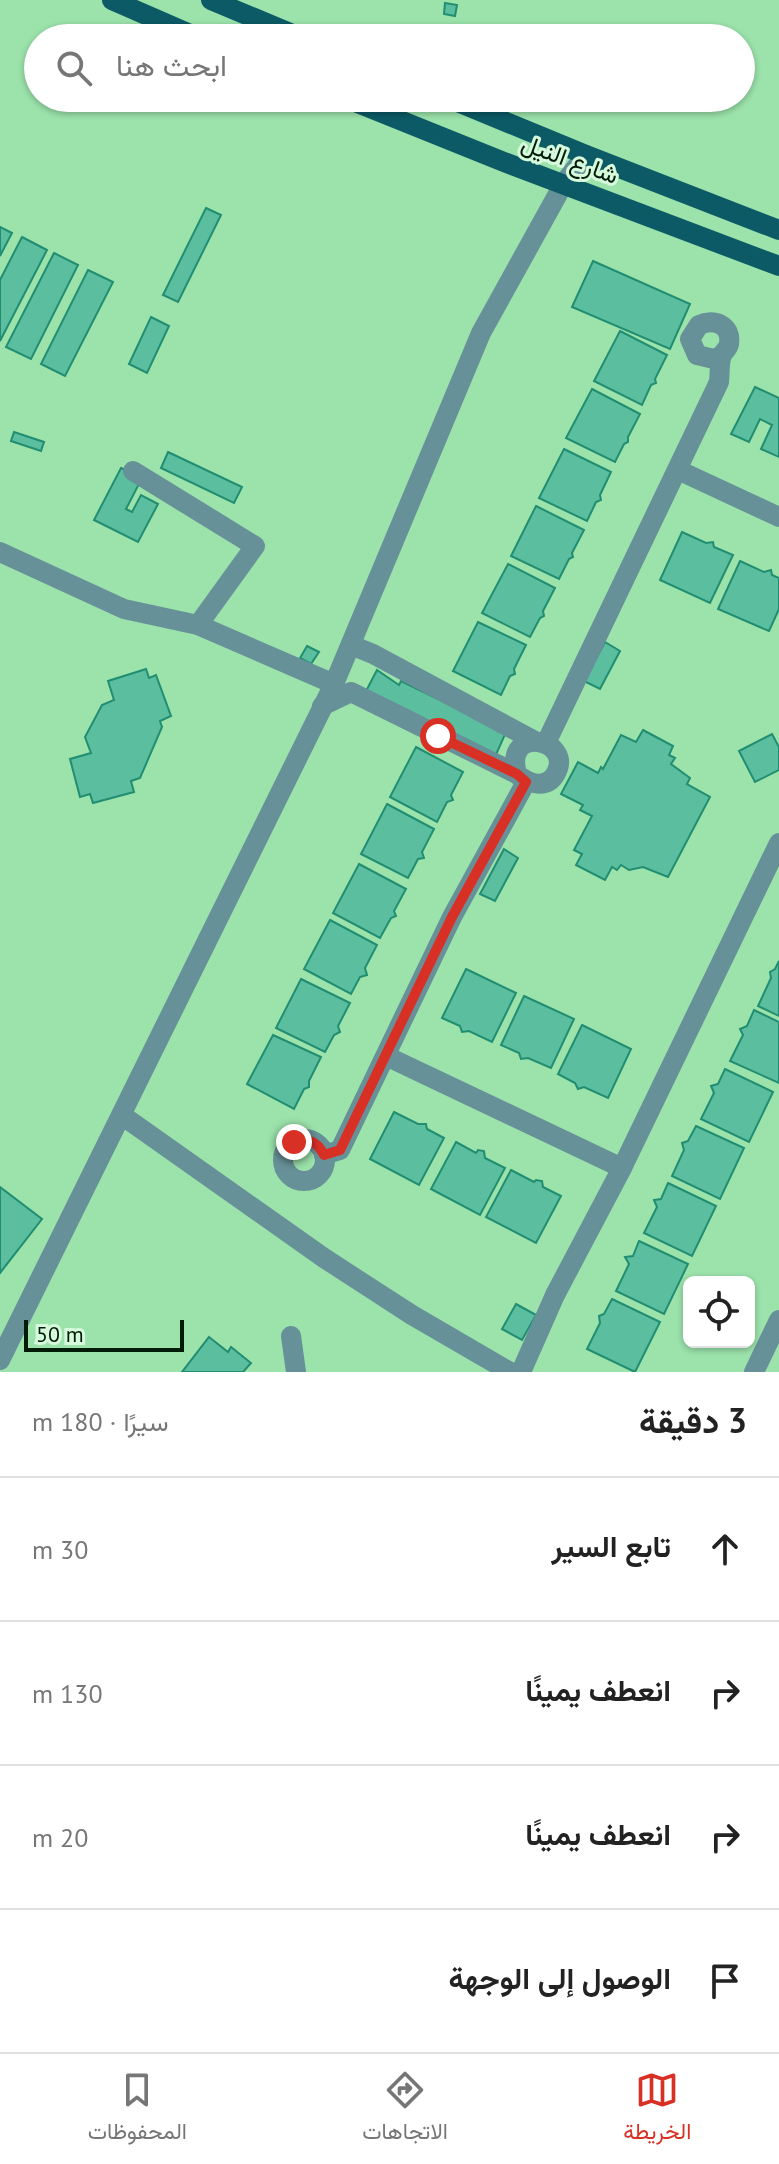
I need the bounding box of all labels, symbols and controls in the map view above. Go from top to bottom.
search box [24,24,755,112]
text: ابحث هنا [116,45,227,84]
icon: search [52,46,96,90]
street label: شارع النيل [517,127,623,192]
route start [420,718,456,754]
route end [276,1124,312,1160]
map controls [683,1276,755,1348]
button: locate [683,1276,755,1348]
scale bar [24,1316,184,1352]
text: 50 m [36,1320,84,1348]
text: 3 دقيقة [639,1398,747,1442]
text: سيرًا · 180 m [32,1405,169,1438]
text: تابع السير [552,1526,671,1565]
icon: ahead [703,1527,747,1571]
text: 30 m [32,1533,88,1566]
text: انعطف يمينًا [525,1670,671,1709]
icon: right [703,1671,747,1715]
text: 130 m [32,1677,103,1710]
text: انعطف يمينًا [525,1814,671,1853]
icon: right [703,1815,747,1859]
text: 20 m [32,1821,88,1854]
text: الوصول إلى الوجهة [448,1958,671,1997]
icon: arrive [703,1959,747,2003]
tab: المحفوظات [88,2068,187,2151]
tab: الاتجاهات [362,2068,448,2151]
tab: الخريطة [623,2068,691,2151]

